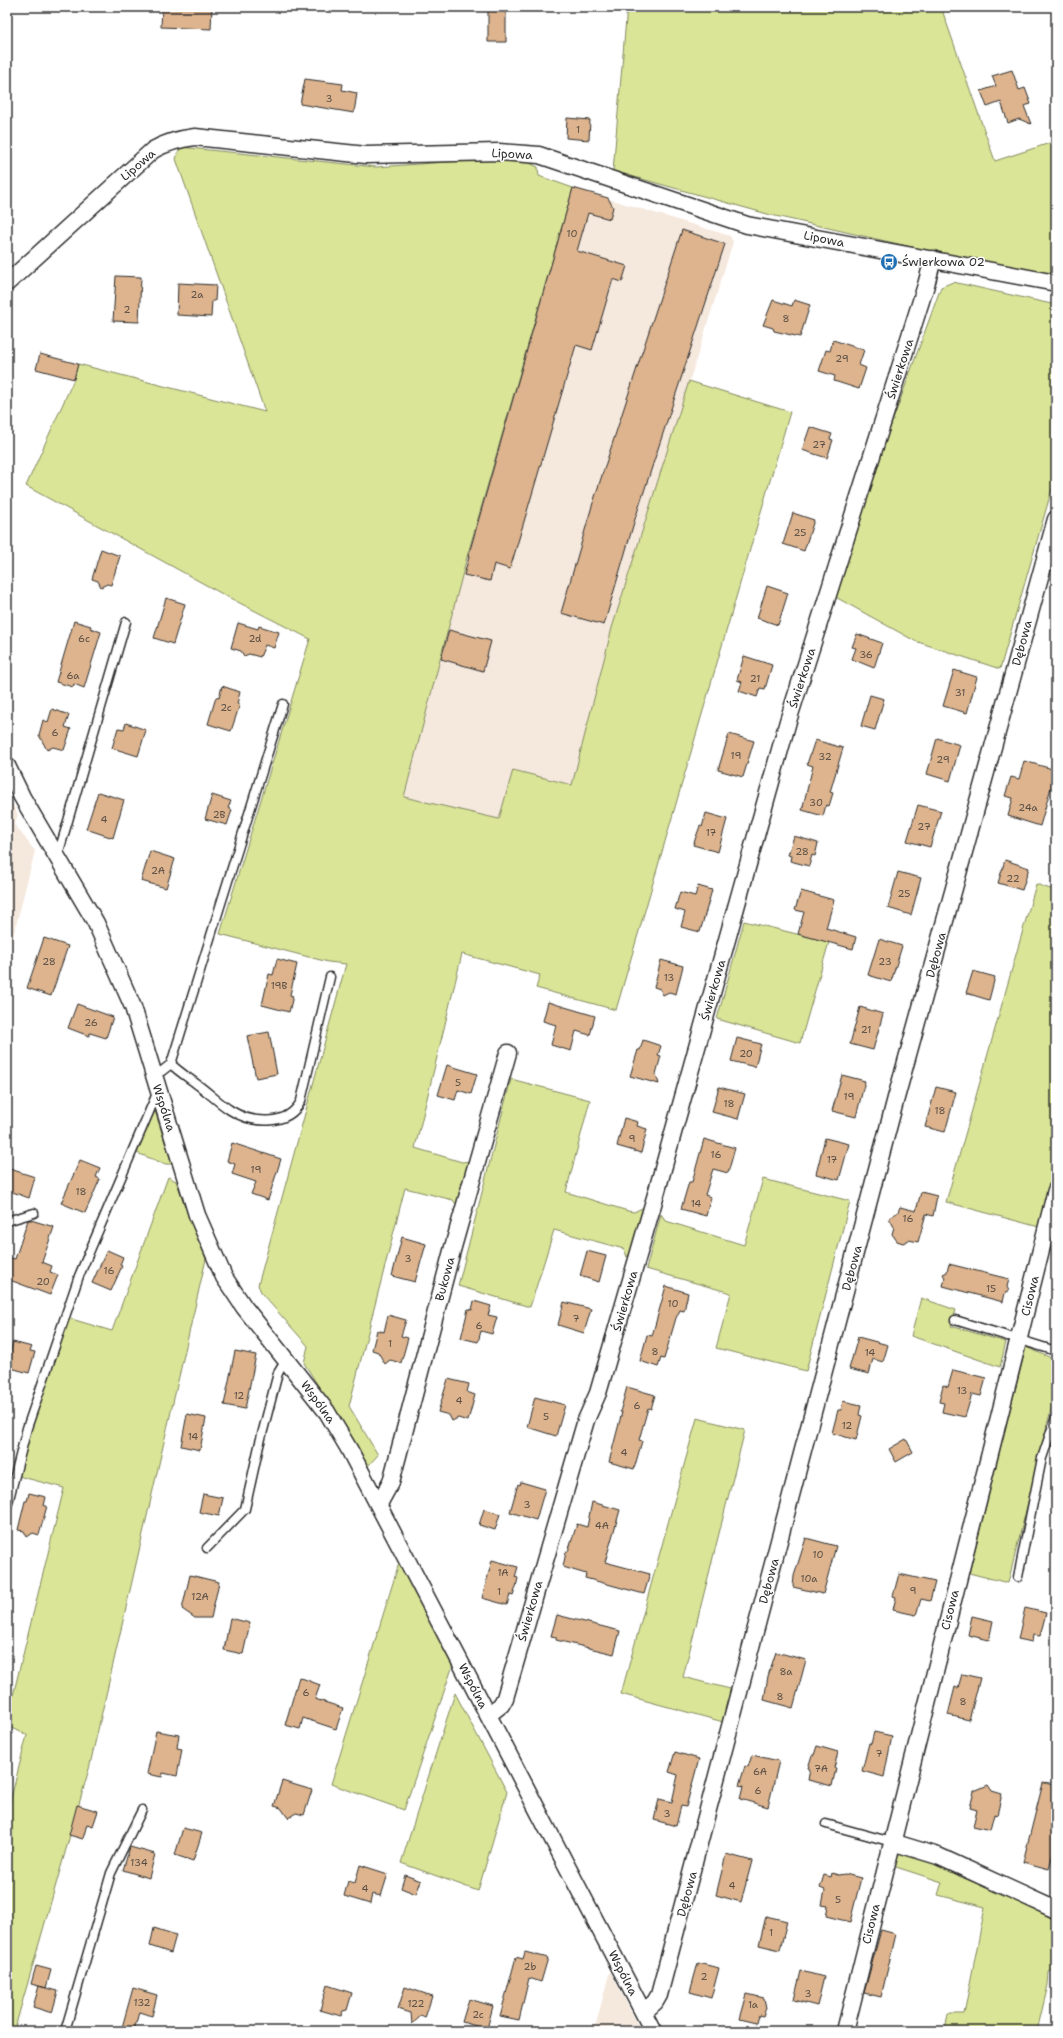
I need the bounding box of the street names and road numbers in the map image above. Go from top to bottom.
street label: Lipowa [117,145,159,185]
street label: Lipowa [491,145,534,163]
street label: Lipowa [802,227,846,251]
street label: Świerkowa [883,336,917,401]
street label: Dębowa [1008,618,1036,667]
street label: Świerkowa [785,645,819,710]
street label: Dębowa [922,930,950,979]
street label: Świerkowa [697,957,729,1022]
street label: Wspólna [149,1082,179,1134]
street label: Dębowa [838,1243,866,1292]
street label: Bukowa [431,1255,459,1303]
street label: Świerkowa [609,1268,641,1333]
street label: Cisowa [1017,1274,1043,1318]
street label: Wspólna [297,1377,339,1427]
street label: Dębowa [755,1556,783,1605]
street label: Świerkowa [514,1578,546,1643]
street label: Cisowa [937,1588,963,1632]
street label: Wspólna [455,1660,492,1712]
street label: Dębowa [673,1869,701,1918]
street label: Cisowa [858,1902,884,1946]
street label: Wspólna [605,1947,642,1999]

